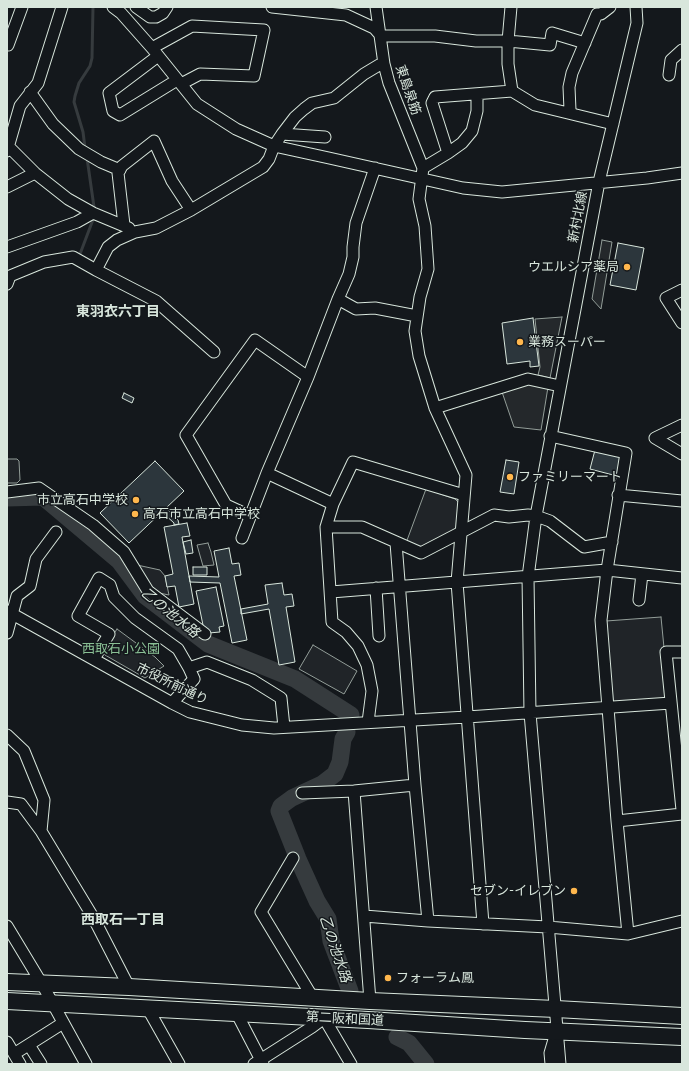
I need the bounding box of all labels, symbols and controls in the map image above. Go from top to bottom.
street label: 東島泉筋 [392,63,424,117]
street label: 新村北線 [565,190,591,244]
place label: ウエルシア薬局 [528,259,619,275]
marker: ウエルシア薬局 [622,262,632,272]
district label: 東羽衣六丁目 [76,304,160,320]
place label: 業務スーパー [528,334,606,350]
marker: 業務スーパー [515,337,525,347]
place label: ファミリーマート [518,469,622,485]
marker: ファミリーマート [505,472,515,482]
place label: 市立高石中学校 [37,492,128,508]
marker: 市立高石中学校 [131,495,141,505]
place label: 高石市立高石中学校 [143,506,260,522]
marker: 高石市立高石中学校 [130,509,140,519]
water label: 乙の池水路 [138,584,202,642]
park label: 西取石小公園 [82,641,160,657]
street label: 市役所前通り [134,660,210,708]
place label: セブン-イレブン [470,883,566,899]
marker: セブン-イレブン [569,886,579,896]
district label: 西取石一丁目 [81,912,165,928]
water label: 乙の池水路 [316,913,354,985]
place label: フォーラム鳳 [396,970,474,986]
marker: フォーラム鳳 [383,973,393,983]
street label: 第二阪和国道 [306,1009,384,1029]

